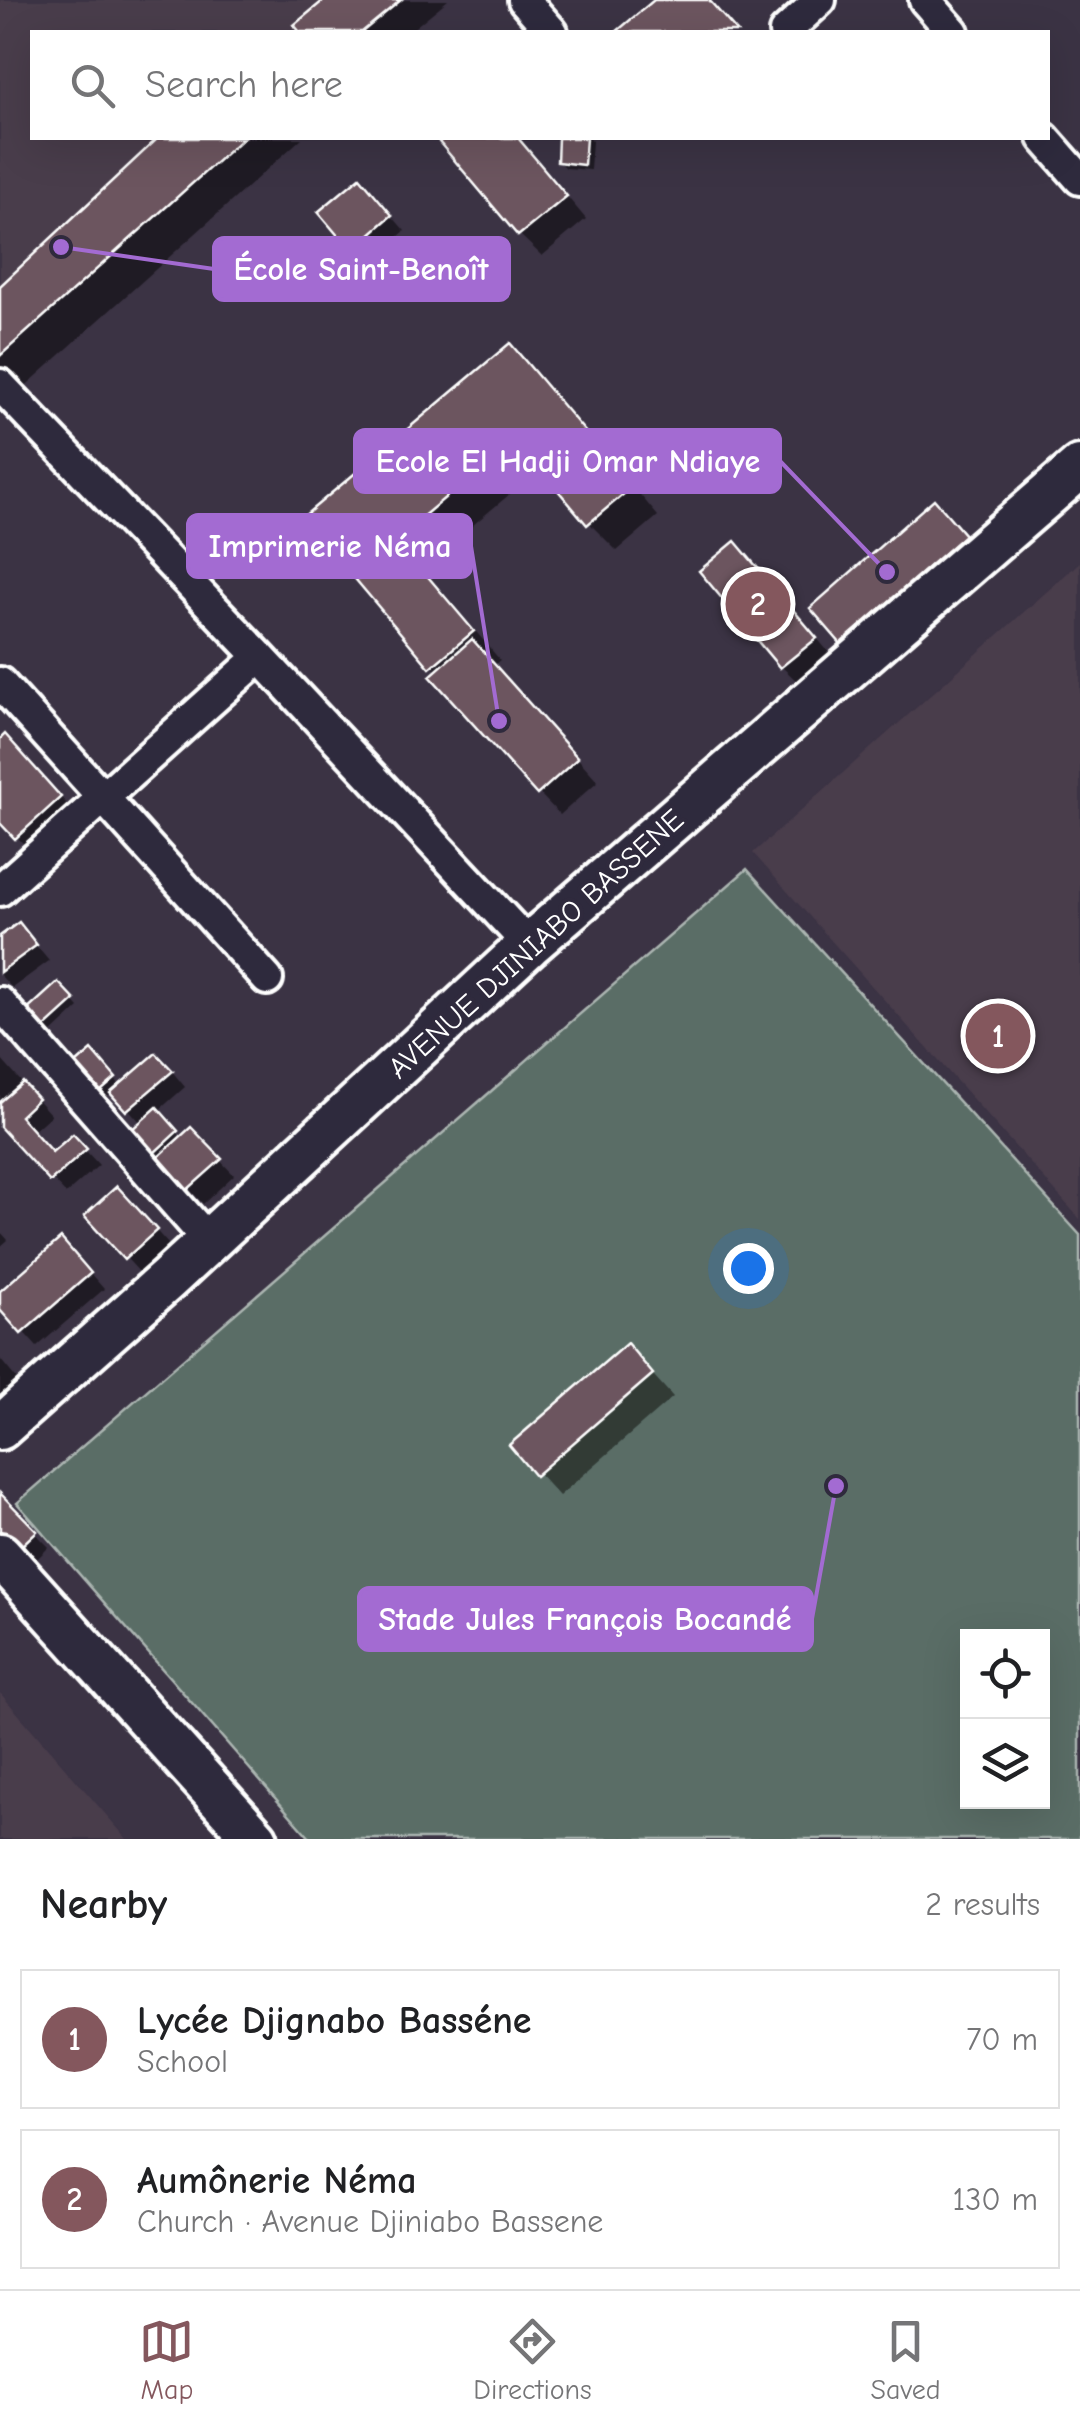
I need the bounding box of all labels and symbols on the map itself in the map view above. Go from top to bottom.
callout: École Saint-Benoît [214,238,509,300]
text: École Saint-Benoît [233,250,489,288]
callout: Ecole El Hadji Omar Ndiaye [355,430,780,492]
text: Ecole El Hadji Omar Ndiaye [376,443,760,480]
callout: Imprimerie Néma [188,515,471,577]
text: Imprimerie Néma [208,528,452,565]
pin: 2 [726,566,790,642]
street label: AVENUE DJINIABO BASSENE [381,802,691,1086]
pin: 1 [966,998,1030,1074]
your location [723,1243,774,1294]
callout: Stade Jules François Bocandé [359,1588,812,1650]
text: Stade Jules François Bocandé [379,1601,791,1638]

